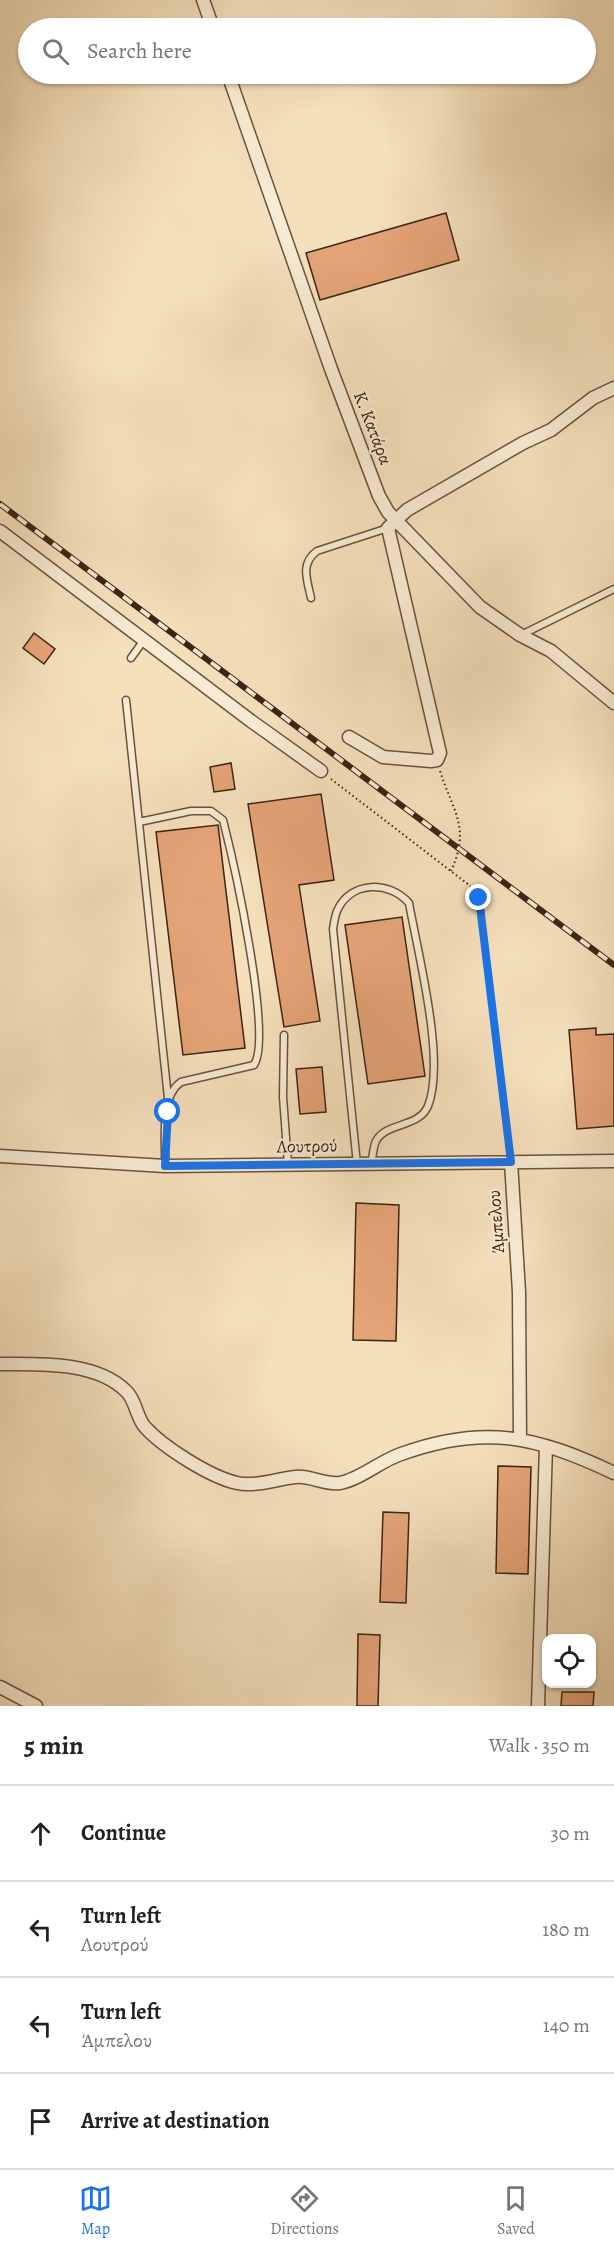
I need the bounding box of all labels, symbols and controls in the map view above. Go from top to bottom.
search box [18,18,596,84]
icon: search [39,35,72,68]
text: Search here [87,36,192,66]
street label: Κ. Κατάρα [348,388,398,468]
route end [465,884,491,910]
route start [154,1098,180,1124]
street label: Λουτρού [275,1133,338,1159]
street label: Άμπελου [482,1189,510,1255]
map controls [542,1634,596,1688]
button: locate [542,1634,596,1688]
text: 5 min [24,1728,84,1763]
text: Walk · 350 m [489,1732,590,1759]
icon: ahead [24,1817,57,1850]
text: Continue [81,1818,166,1848]
text: 30 m [550,1820,590,1847]
text: Turn left [81,1901,161,1931]
icon: left [24,1913,57,1946]
text: 180 m [542,1916,590,1943]
text: Λουτρού [81,1931,149,1958]
text: Turn left [81,1997,161,2027]
icon: left [24,2009,57,2042]
text: 140 m [543,2012,590,2039]
text: Άμπελου [81,2027,152,2054]
icon: arrive [24,2105,57,2138]
text: Arrive at destination [81,2106,270,2136]
tab: Map [79,2182,112,2240]
tab: Directions [270,2182,339,2240]
tab: Saved [497,2182,535,2240]

